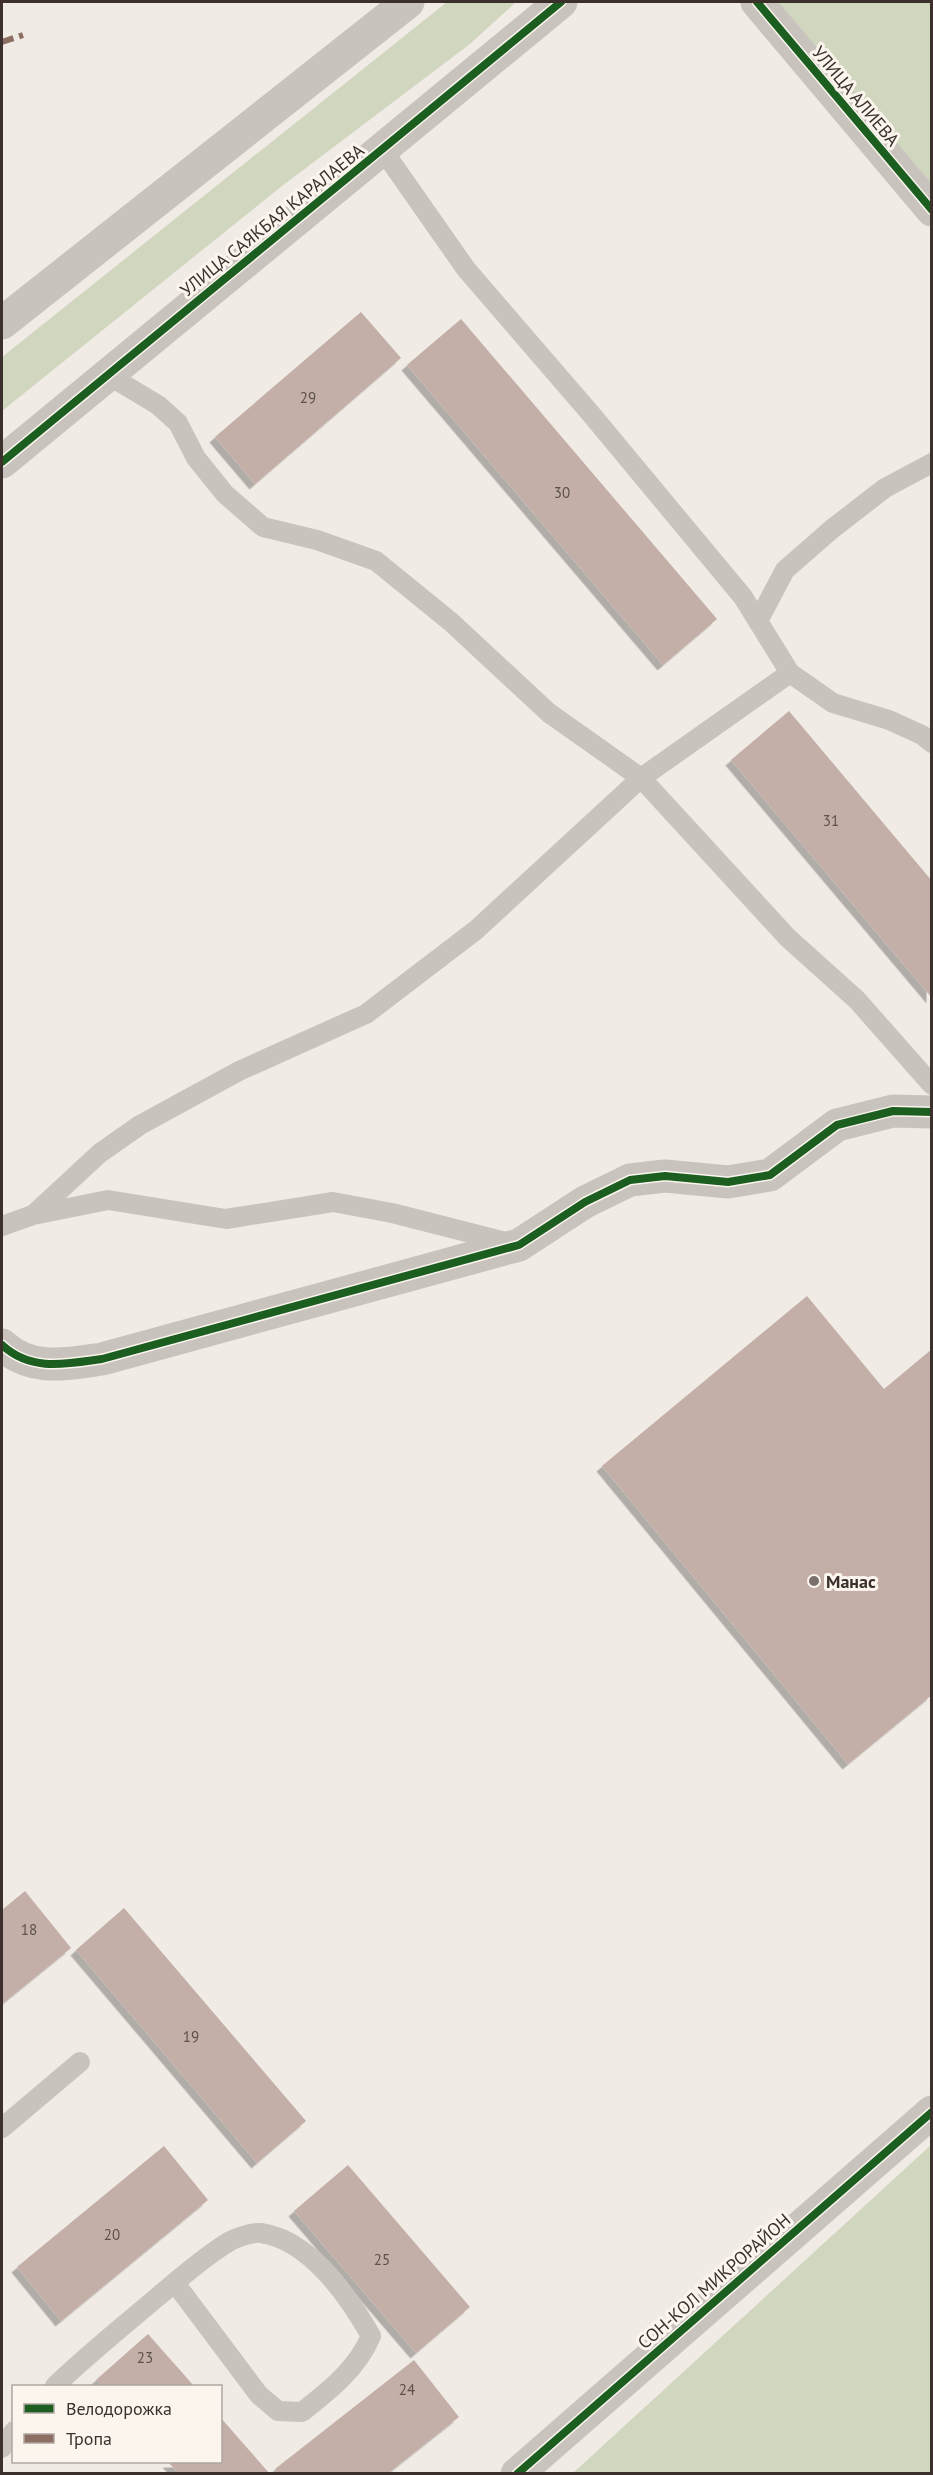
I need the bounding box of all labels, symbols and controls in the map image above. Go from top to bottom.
street label: УЛИЦА АЛИЕВА [807,41,905,151]
street label: УЛИЦА САЯКБАЯ КАРАЛАЕВА [175,138,369,301]
house number: 29 [300,388,316,407]
house number: 30 [554,483,570,502]
house number: 31 [823,811,839,830]
place label: Манас [826,1570,876,1593]
marker: Манас [807,1574,821,1588]
house number: 18 [21,1920,37,1939]
house number: 19 [183,2027,199,2046]
street label: СОН-КОЛ МИКРОРАЙОН [633,2208,795,2354]
house number: 20 [104,2225,120,2244]
house number: 25 [374,2250,390,2269]
house number: 23 [137,2348,153,2367]
house number: 24 [399,2380,415,2399]
legend [12,2385,222,2463]
text: Велодорожка [66,2397,172,2420]
text: Тропа [66,2427,112,2450]

